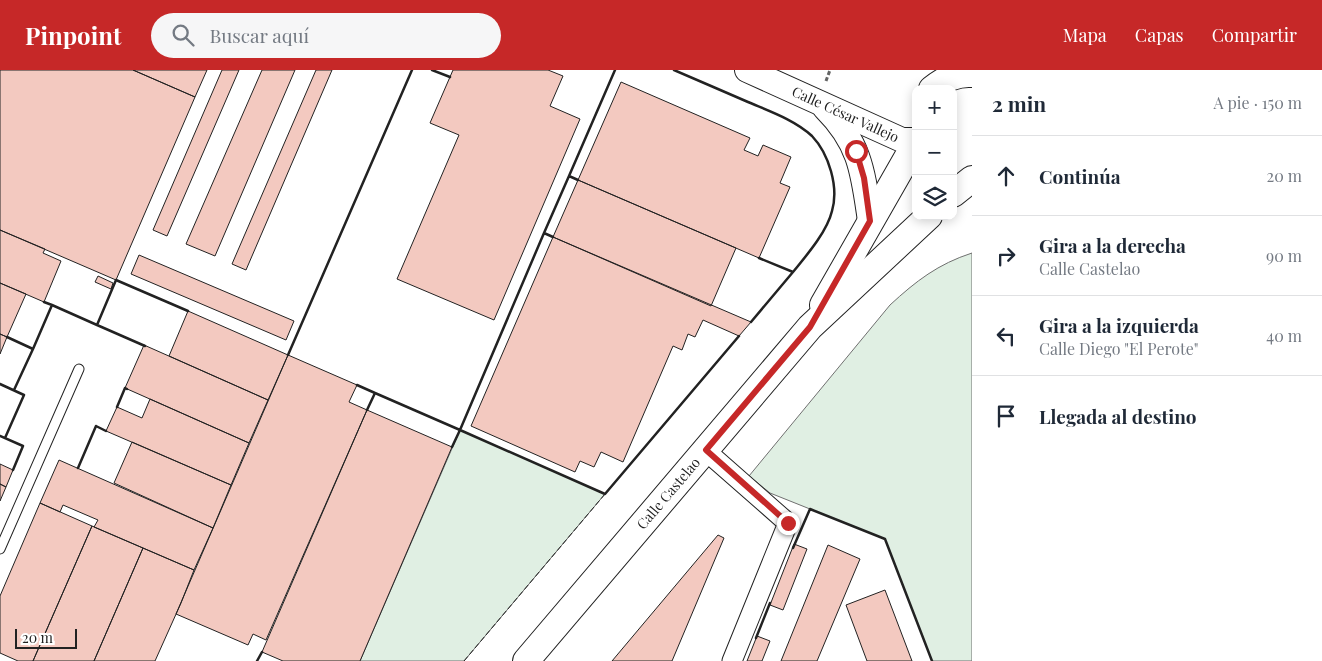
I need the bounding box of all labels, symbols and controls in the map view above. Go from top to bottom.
search box [151,13,501,58]
text: Pinpoint [25,19,121,51]
icon: search [169,21,197,49]
text: Buscar aquí [209,22,309,48]
text: Mapa [1063,23,1107,47]
text: Capas [1135,23,1184,47]
text: Compartir [1212,23,1297,47]
street label: Calle César Vallejo [789,82,902,147]
map controls [912,85,957,220]
button: + [912,85,957,130]
text: 2 min [992,89,1046,117]
text: A pie · 150 m [1214,92,1302,113]
button: − [912,130,957,175]
route start [845,140,868,163]
icon: ahead [992,162,1020,190]
text: Continúa [1039,163,1121,189]
text: 20 m [1267,165,1302,186]
button: layers [912,175,957,220]
text: Gira a la derecha [1039,232,1186,258]
icon: right [992,242,1020,270]
text: 90 m [1266,245,1302,266]
text: Calle Castelao [1039,258,1140,279]
text: Gira a la izquierda [1039,312,1199,338]
icon: left [992,322,1020,350]
text: 40 m [1266,325,1302,346]
text: Calle Diego "El Perote" [1039,338,1198,359]
icon: arrive [992,402,1020,430]
text: Llegada al destino [1039,403,1197,429]
street label: Calle Castelao [632,453,704,533]
route end [777,512,800,535]
scale bar [15,626,78,649]
text: 20 m [22,628,53,647]

